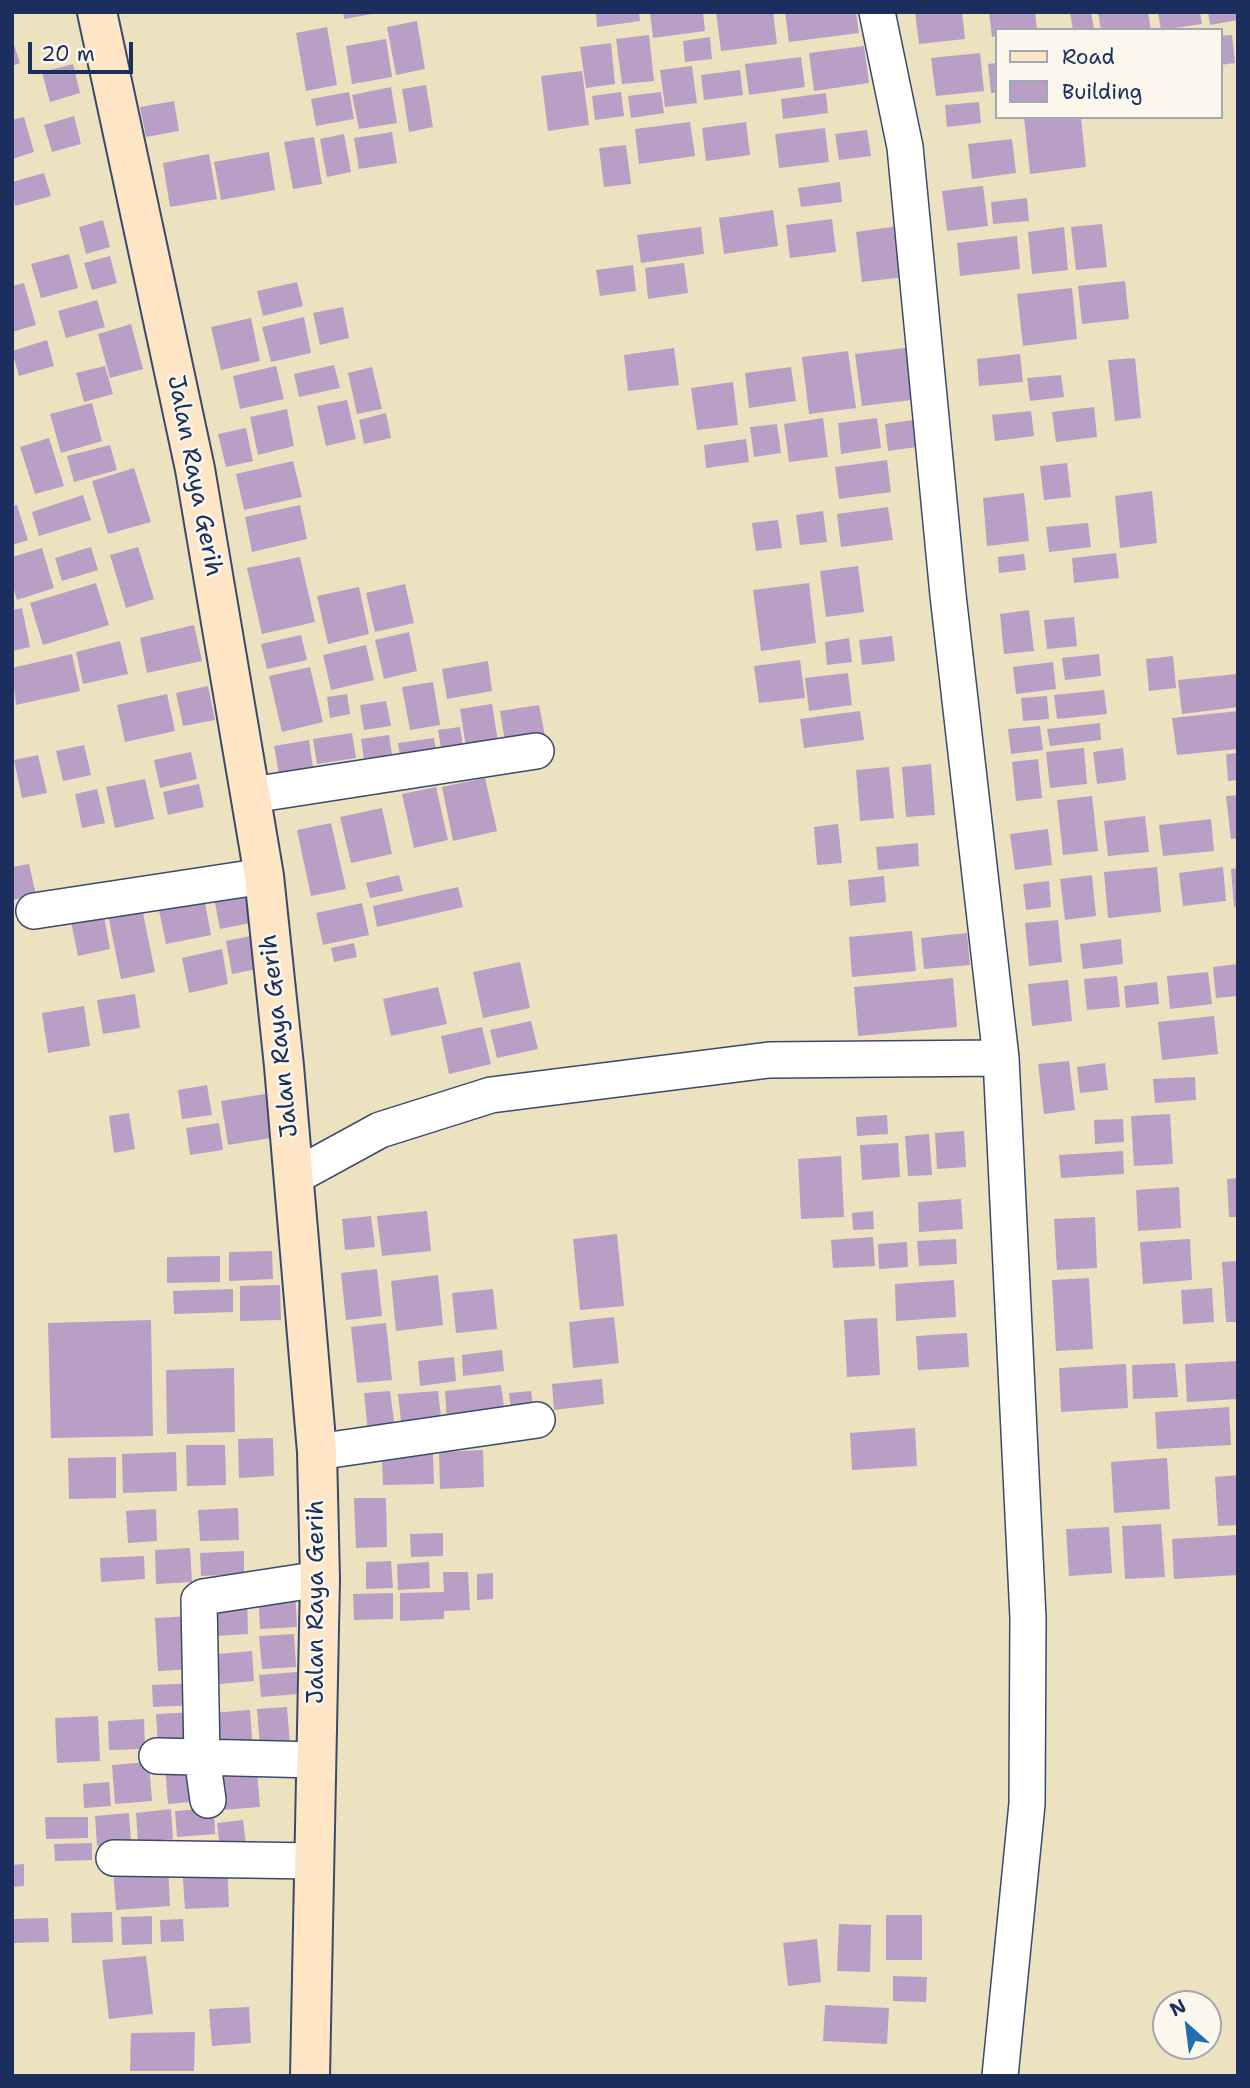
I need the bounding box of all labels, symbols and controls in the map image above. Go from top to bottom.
scale bar [32,28,136,72]
legend [995,28,1222,119]
text: 20 m [41,40,95,68]
text: Road [1062,43,1115,71]
text: Building [1062,78,1142,106]
street label: Jalan Raya Gerih [160,373,228,579]
street label: Jalan Raya Gerih [255,933,305,1139]
street label: Jalan Raya Gerih [303,1500,331,1704]
north arrow [1152,1990,1222,2060]
text: N [1165,1993,1190,2022]

